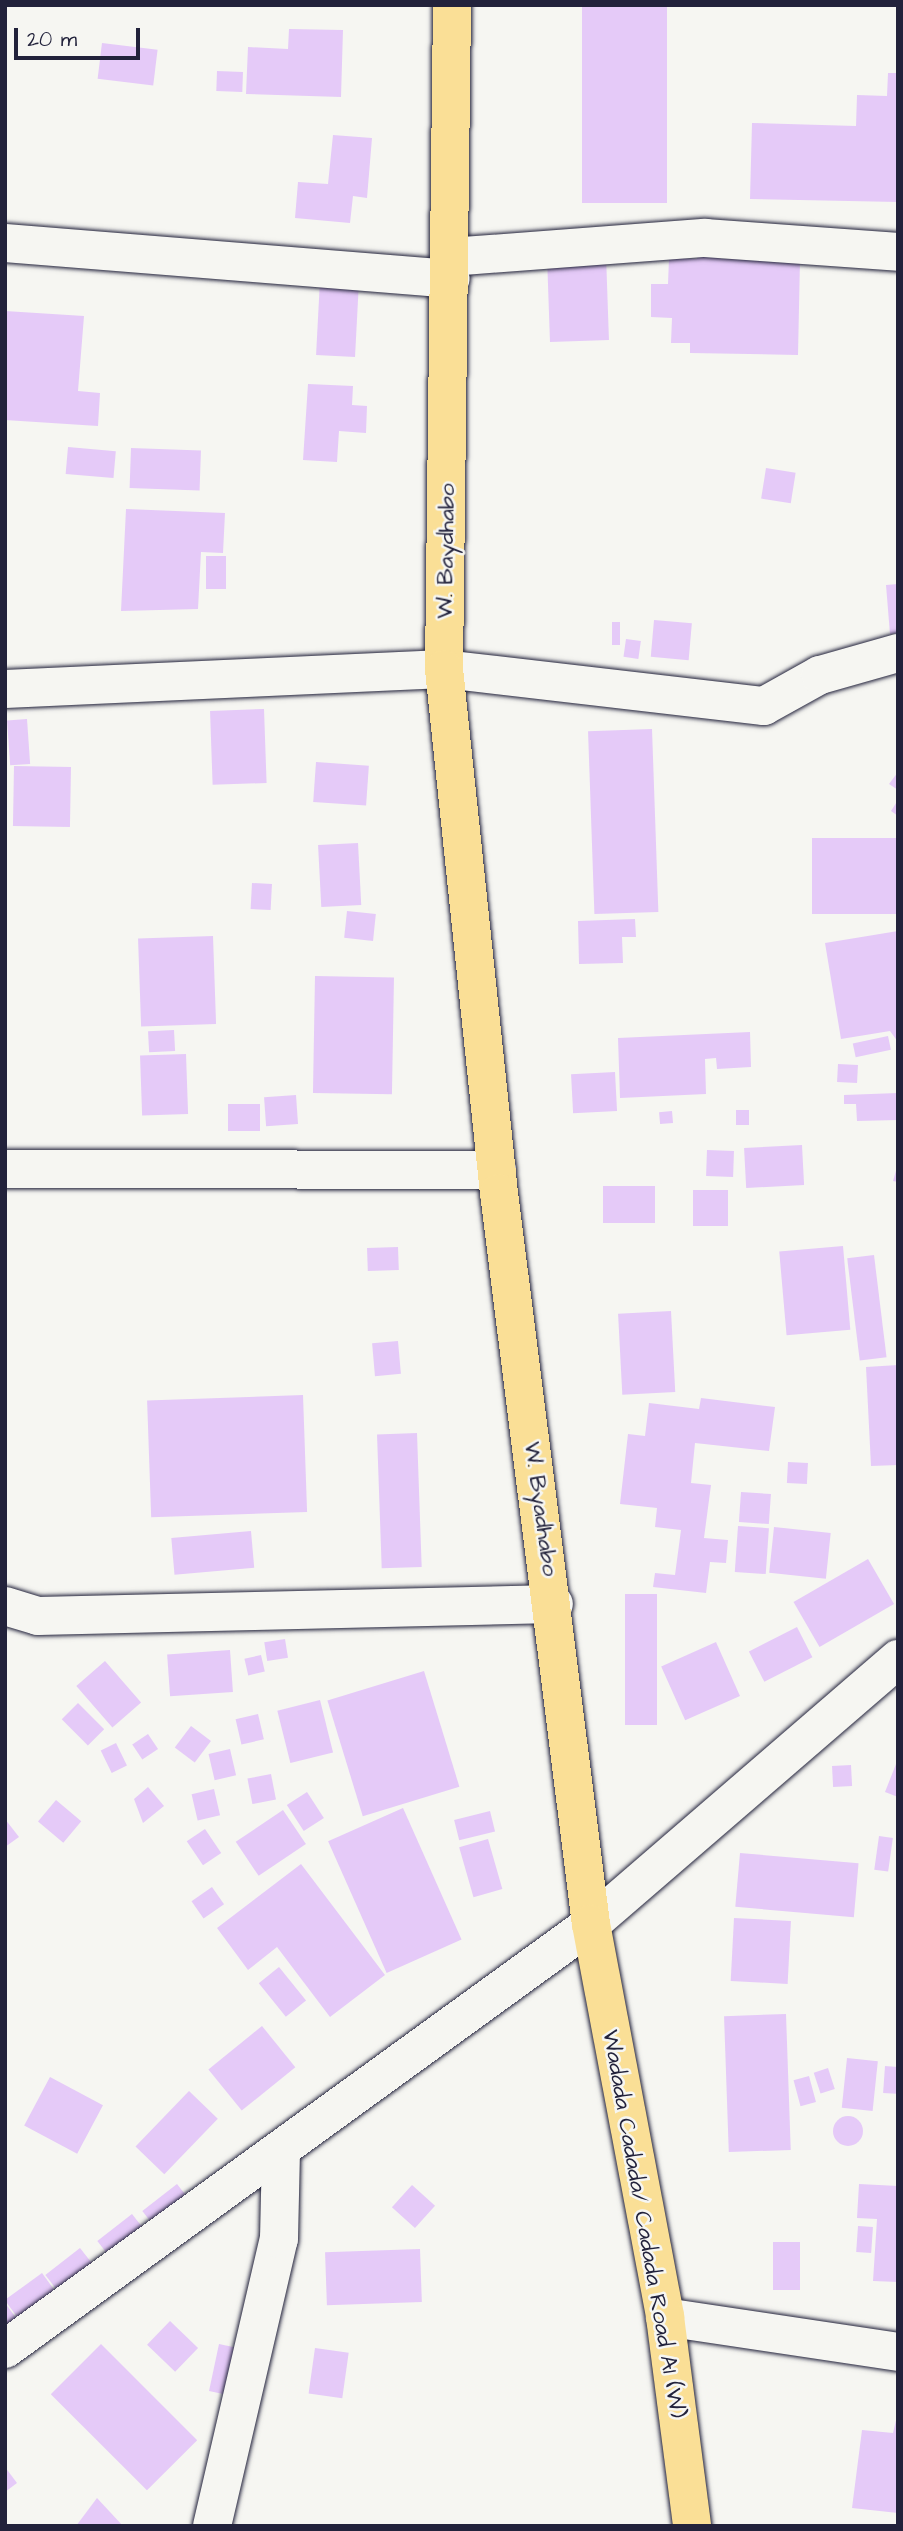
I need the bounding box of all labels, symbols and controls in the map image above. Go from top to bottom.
scale bar [18,14,144,58]
text: 20 m [27,25,77,54]
street label: W. Baydhabo [431,483,461,619]
street label: W. Byadhabo [518,1440,564,1578]
street label: Wadada Cadada/ Cadada Road A1 (W) [596,2028,692,2420]

